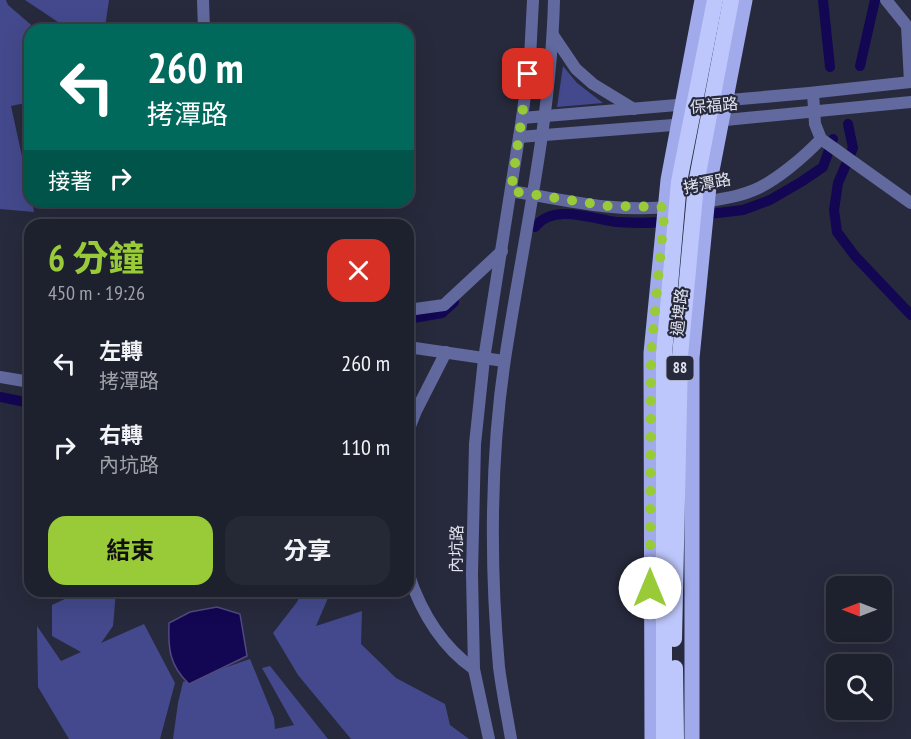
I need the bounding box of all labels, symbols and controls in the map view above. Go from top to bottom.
text: 260 m [147,40,244,95]
icon: left [48,48,126,126]
pin [502,48,553,99]
icon: arrive [511,57,544,90]
street label: 保福路 [689,93,739,117]
text: 拷潭路 [147,97,228,131]
icon: right [104,162,137,195]
text: 接著 [48,167,92,195]
street label: 拷潭路 [682,169,732,197]
text: 6 分鐘 [48,234,145,281]
button: close [327,239,390,302]
text: 450 m · 19:26 [48,280,145,306]
street label: 過埤路 [667,287,691,337]
text: 左轉 [99,337,143,365]
icon: left [48,347,81,380]
text: 260 m [341,349,390,377]
road number: 88 [666,356,694,380]
text: 拷潭路 [99,368,159,394]
text: 右轉 [99,421,143,449]
icon: right [48,431,81,464]
text: 110 m [341,433,390,461]
text: 內坑路 [99,452,159,478]
button: 結束 [48,516,213,585]
button: 分享 [225,516,390,585]
street label: 內坑路 [446,525,466,573]
position arrow [618,556,682,620]
north arrow [826,576,892,642]
map controls [826,576,892,720]
button: search [826,654,892,720]

